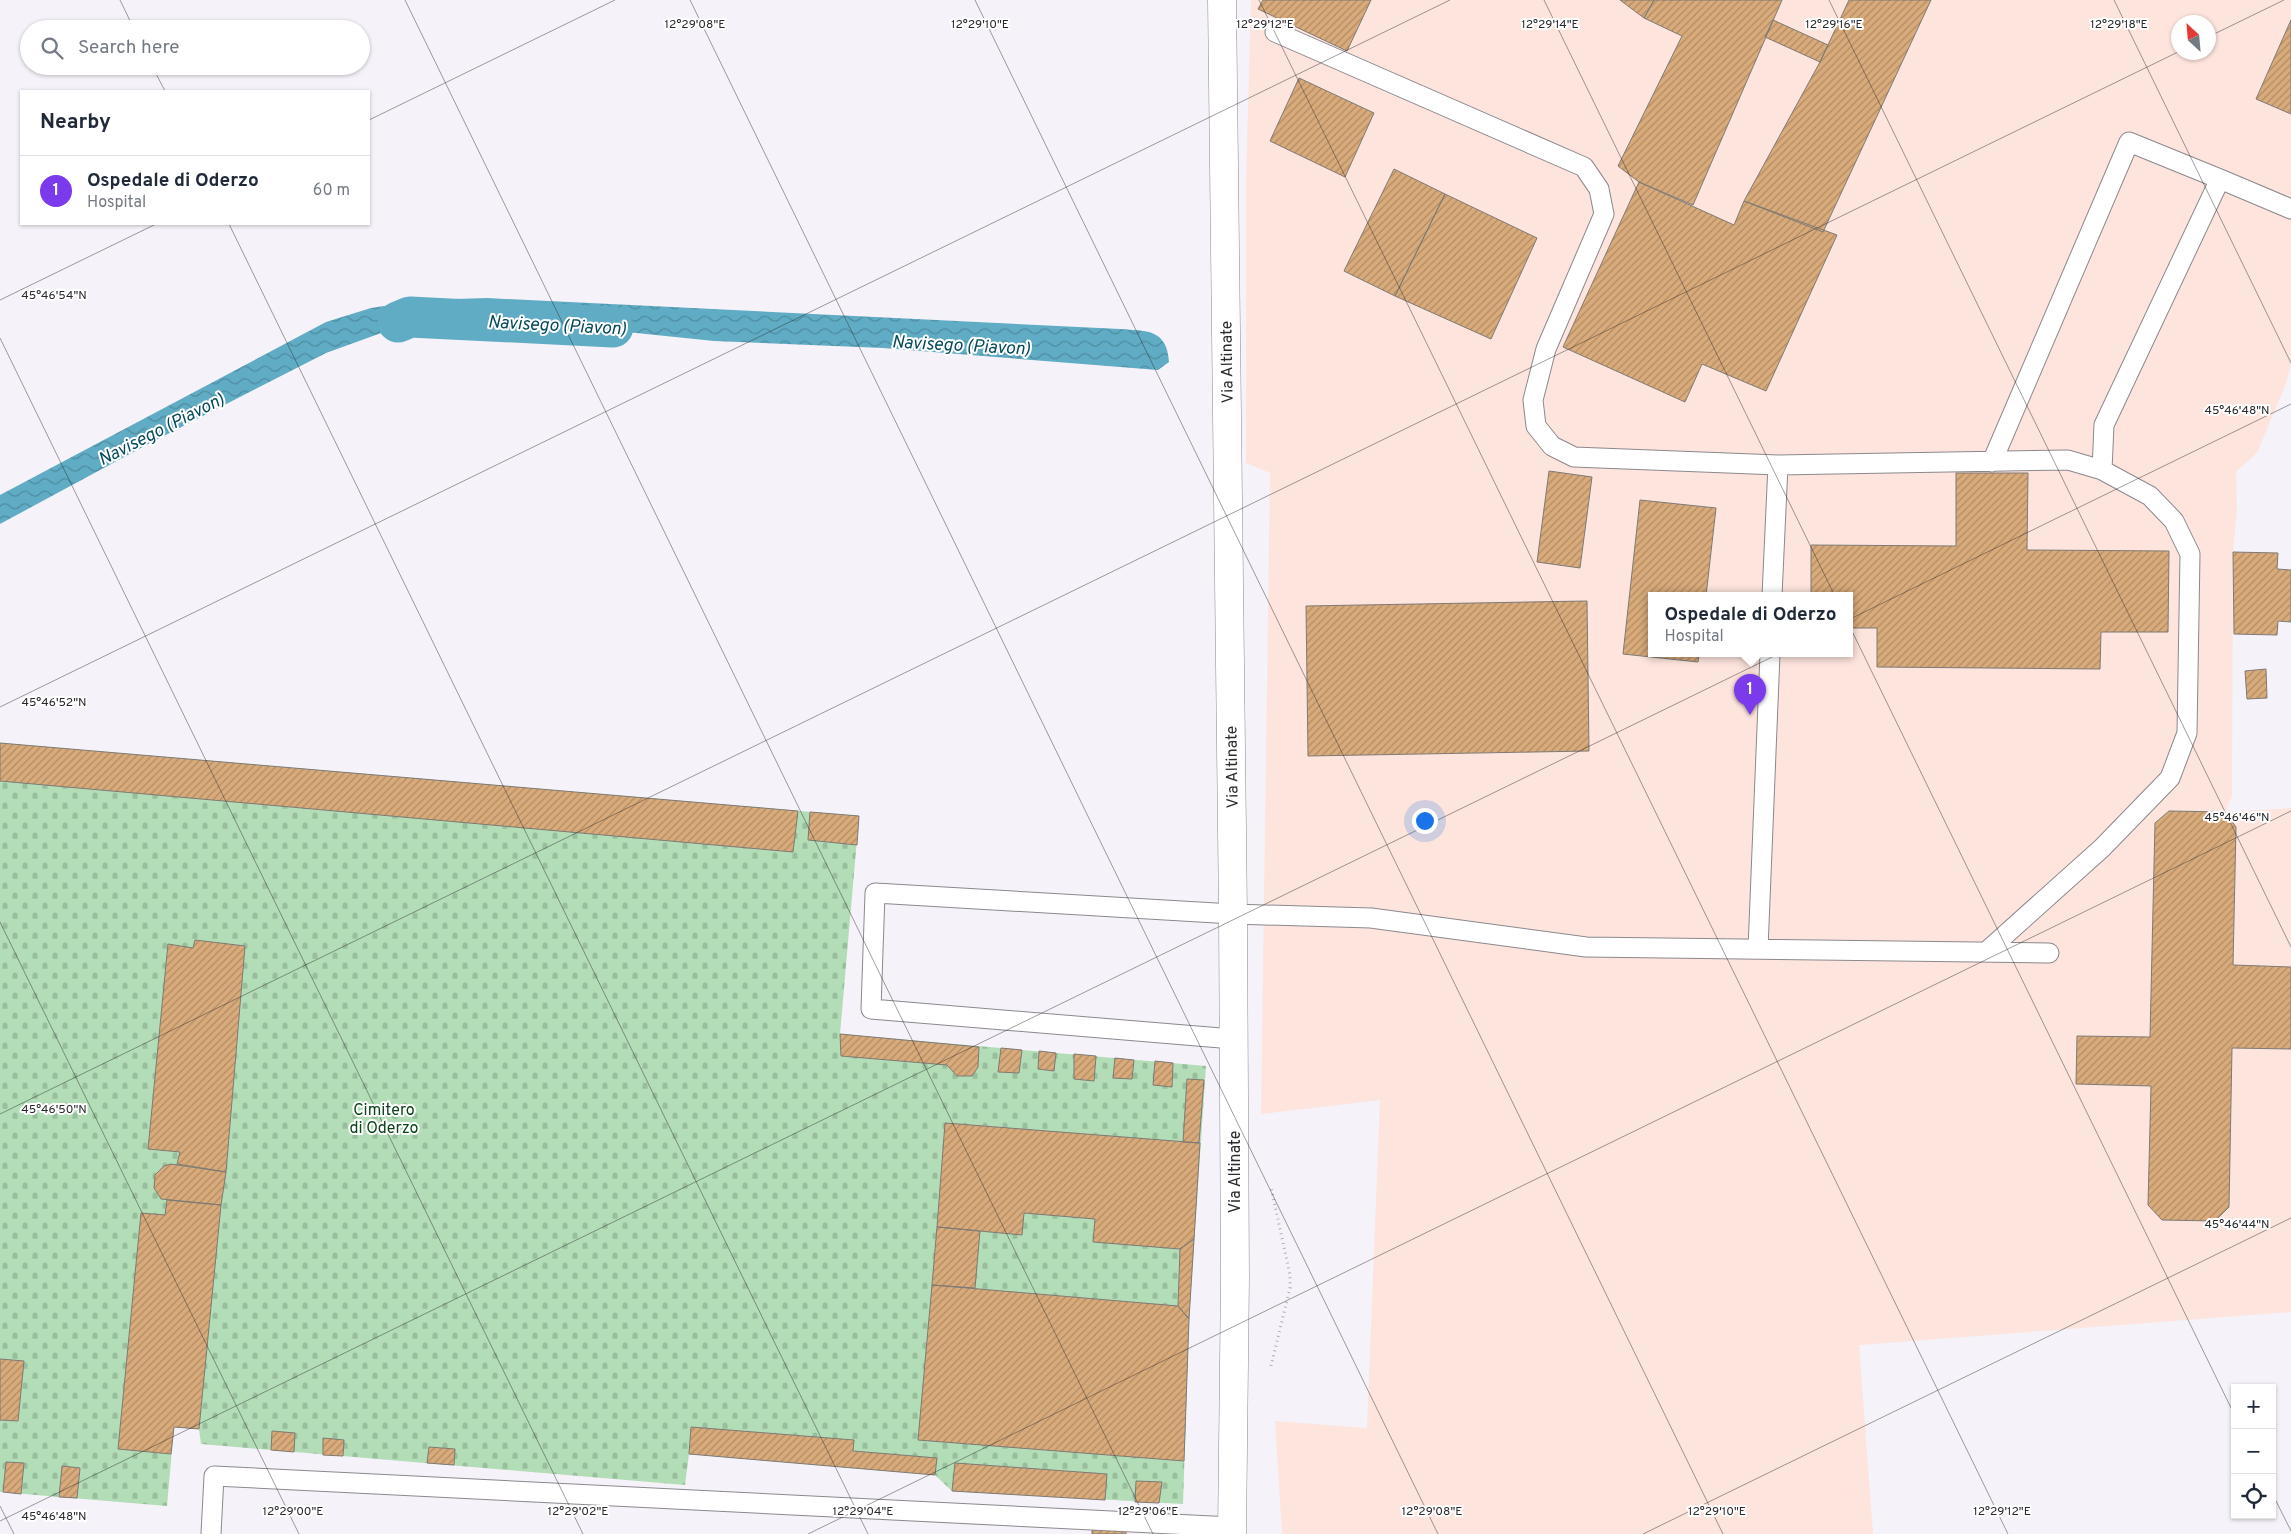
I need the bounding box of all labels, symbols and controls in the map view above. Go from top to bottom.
north arrow [2171,15,2216,60]
text: 12°29'08"E [665,17,725,33]
text: 12°29'10"E [951,17,1009,33]
text: 12°29'12"E [1236,17,1294,33]
text: 12°29'14"E [1521,17,1579,33]
text: 12°29'16"E [1805,17,1863,33]
text: 12°29'18"E [2090,17,2148,33]
search box [20,20,370,75]
icon: search [38,34,66,62]
text: Search here [78,36,180,60]
text: Nearby [40,109,111,136]
text: Ospedale di Oderzo [87,169,259,193]
text: 1 [53,181,59,201]
text: 60 m [313,181,350,201]
text: Hospital [87,193,146,213]
text: 45°46'54"N [21,288,87,304]
water label: Navisego (Piavon) [487,311,627,342]
street label: Via Altinate [1217,320,1239,403]
water label: Navisego (Piavon) [891,331,1031,362]
water label: Navisego (Piavon) [95,389,229,472]
text: 45°46'48"N [2204,403,2270,419]
popup [1648,592,1853,657]
text: Ospedale di Oderzo [1665,603,1836,627]
text: Hospital [1665,627,1724,647]
pin: 1 [1734,674,1766,715]
text: 45°46'52"N [21,695,87,711]
street label: Via Altinate [1222,725,1244,808]
your location [1412,808,1438,834]
text: 45°46'46"N [2205,810,2269,826]
park label: Cimitero di Oderzo [349,1101,419,1139]
text: 45°46'50"N [21,1102,87,1118]
street label: Via Altinate [1226,1131,1246,1213]
text: 45°46'44"N [2204,1217,2270,1233]
map controls [2231,1384,2276,1519]
button: + [2231,1384,2276,1429]
button: − [2231,1429,2276,1474]
button: locate [2231,1474,2276,1519]
text: 12°29'00"E [262,1504,324,1520]
text: 12°29'02"E [548,1504,608,1520]
text: 12°29'04"E [833,1504,894,1520]
text: 12°29'06"E [1118,1504,1178,1520]
text: 12°29'08"E [1402,1504,1462,1520]
text: 12°29'10"E [1688,1504,1746,1520]
text: 12°29'12"E [1973,1504,2031,1520]
text: 45°46'48"N [21,1509,87,1525]

